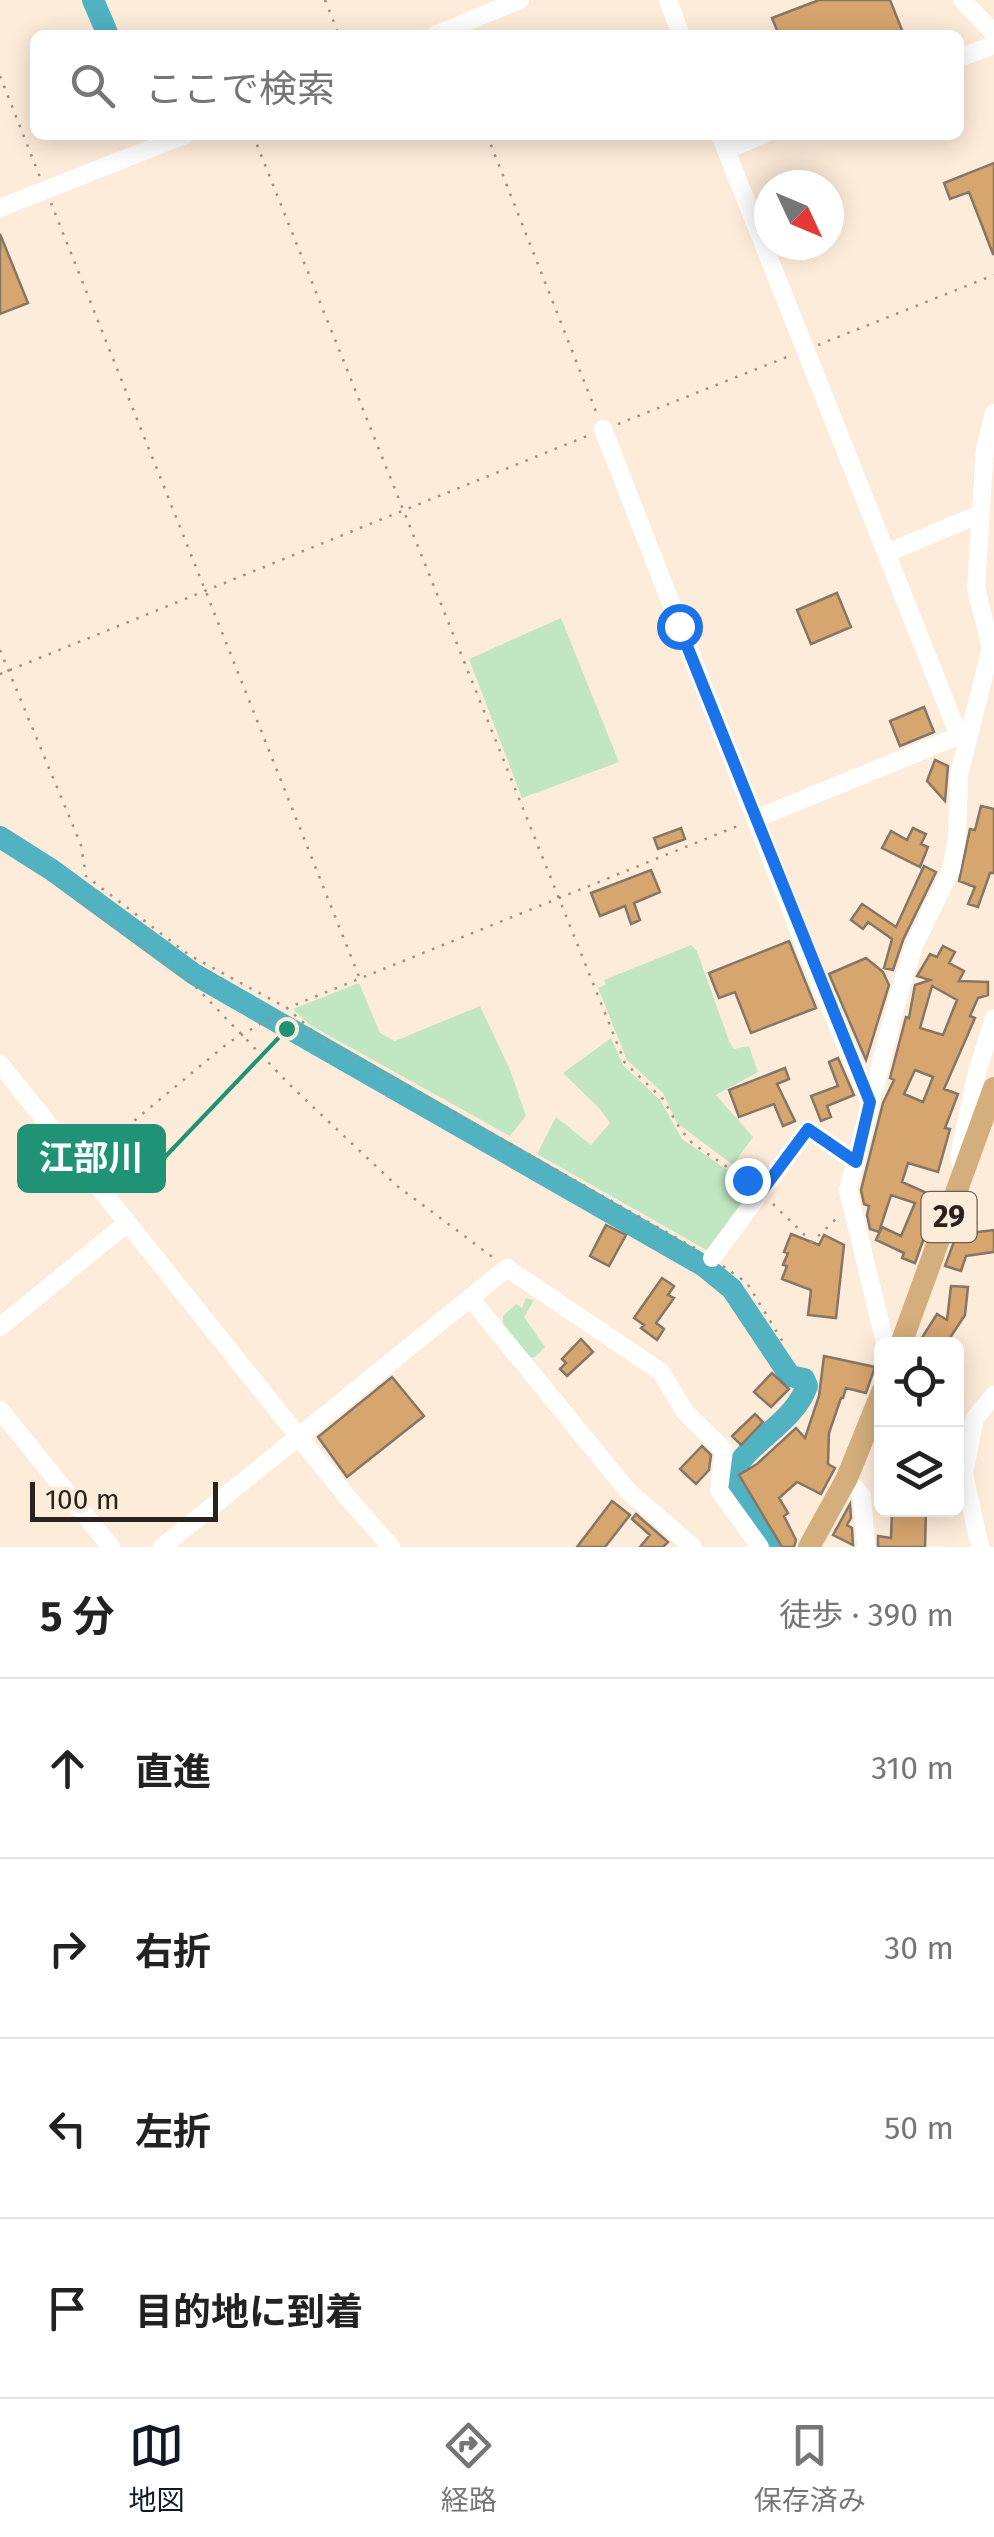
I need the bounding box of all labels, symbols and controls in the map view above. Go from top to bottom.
search box [30,30,964,140]
icon: search [65,58,120,113]
text: ここで検索 [145,66,335,112]
north arrow [754,170,844,260]
route start [657,604,703,650]
callout: 江部川 [19,1126,164,1191]
text: 江部川 [38,1137,144,1179]
route end [725,1158,771,1204]
road number: 29 [922,1192,976,1242]
map controls [874,1337,964,1517]
button: locate [874,1337,964,1427]
button: layers [874,1427,964,1517]
scale bar [30,1477,218,1522]
text: 100 m [45,1483,120,1516]
text: 5 分 [40,1592,114,1642]
text: 徒歩 · 390 m [779,1596,954,1634]
icon: ahead [40,1741,95,1796]
text: 直進 [135,1749,211,1795]
text: 310 m [871,1749,954,1787]
icon: right [40,1921,95,1976]
text: 右折 [135,1929,211,1975]
text: 30 m [884,1929,954,1967]
icon: left [40,2101,95,2156]
text: 左折 [135,2109,211,2155]
text: 50 m [884,2109,954,2147]
icon: arrive [40,2281,95,2336]
text: 目的地に到着 [135,2289,363,2335]
tab: 地図 [128,2418,184,2518]
tab: 経路 [441,2418,497,2518]
tab: 保存済み [754,2418,866,2518]

